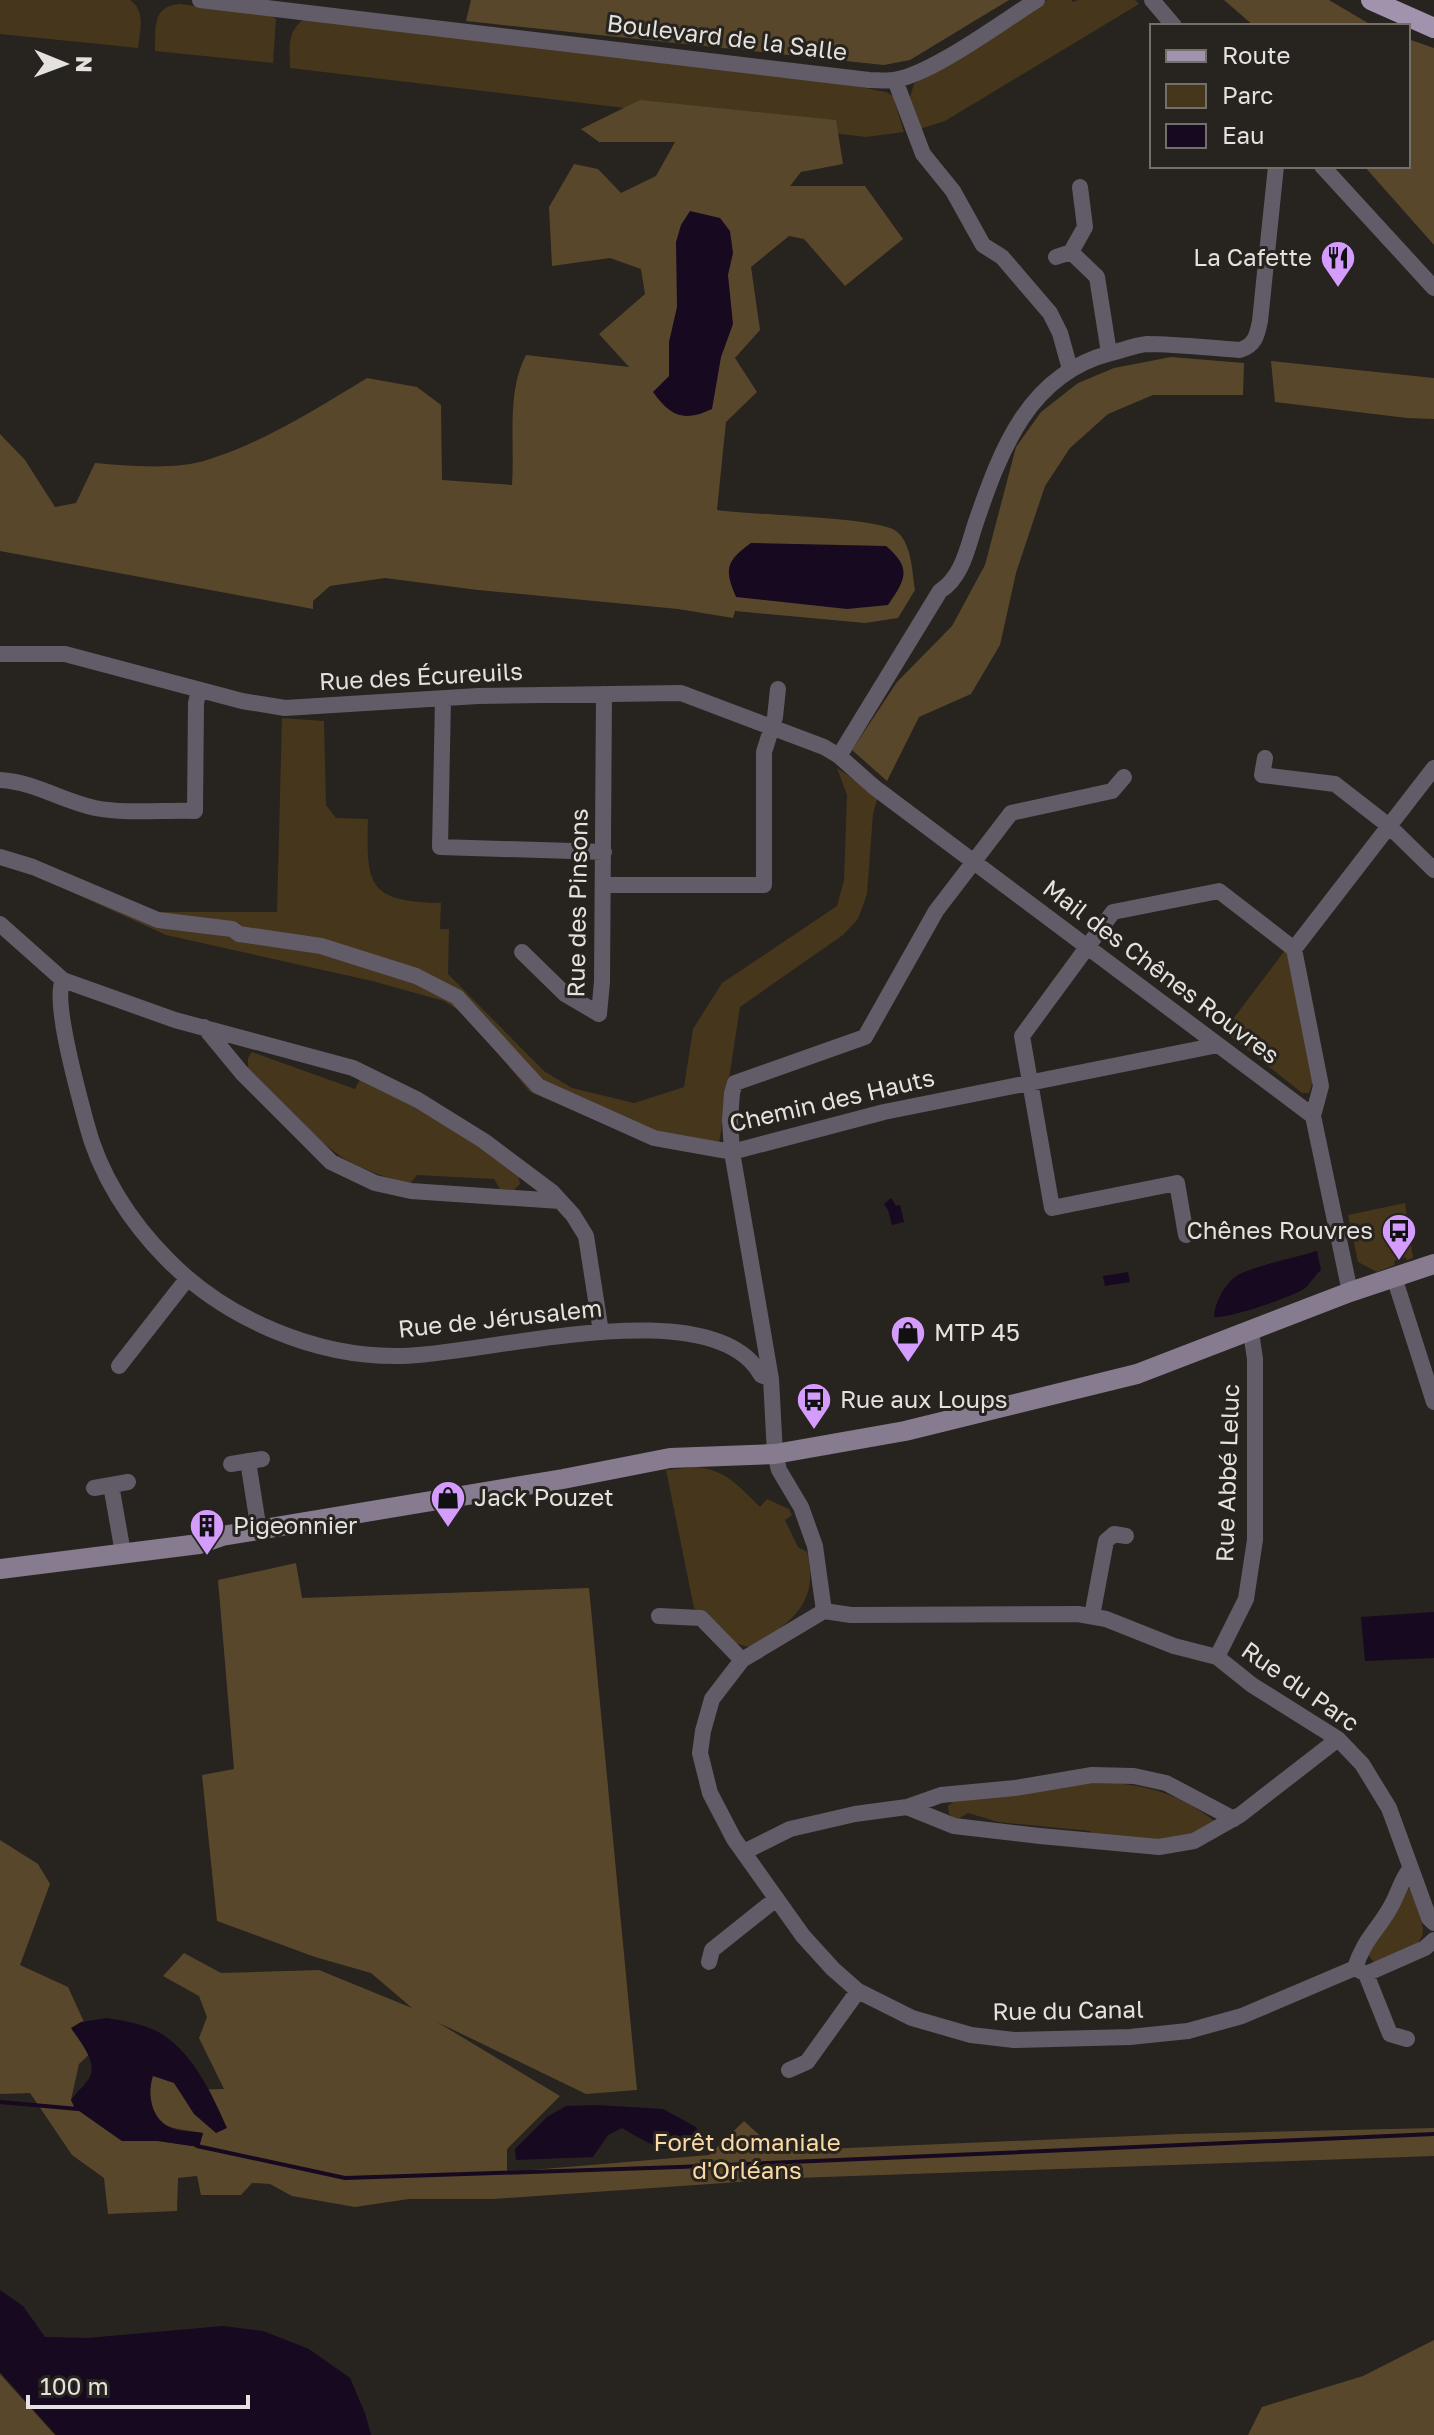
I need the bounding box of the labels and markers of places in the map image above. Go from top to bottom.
restaurant icon: La Cafette [1319,239,1357,289]
place label: La Cafette [1193,242,1312,271]
bus stop icon: Chênes Rouvres [1380,1212,1418,1262]
place label: Chênes Rouvres [1186,1215,1373,1244]
shop icon: MTP 45 [889,1314,927,1364]
place label: MTP 45 [934,1317,1020,1346]
bus stop icon: Rue aux Loups [795,1381,833,1431]
place label: Rue aux Loups [840,1384,1007,1413]
shop icon: Jack Pouzet [429,1479,467,1529]
place label: Jack Pouzet [474,1482,614,1511]
building icon: Pigeonnier [188,1507,226,1557]
place label: Pigeonnier [233,1510,357,1539]

